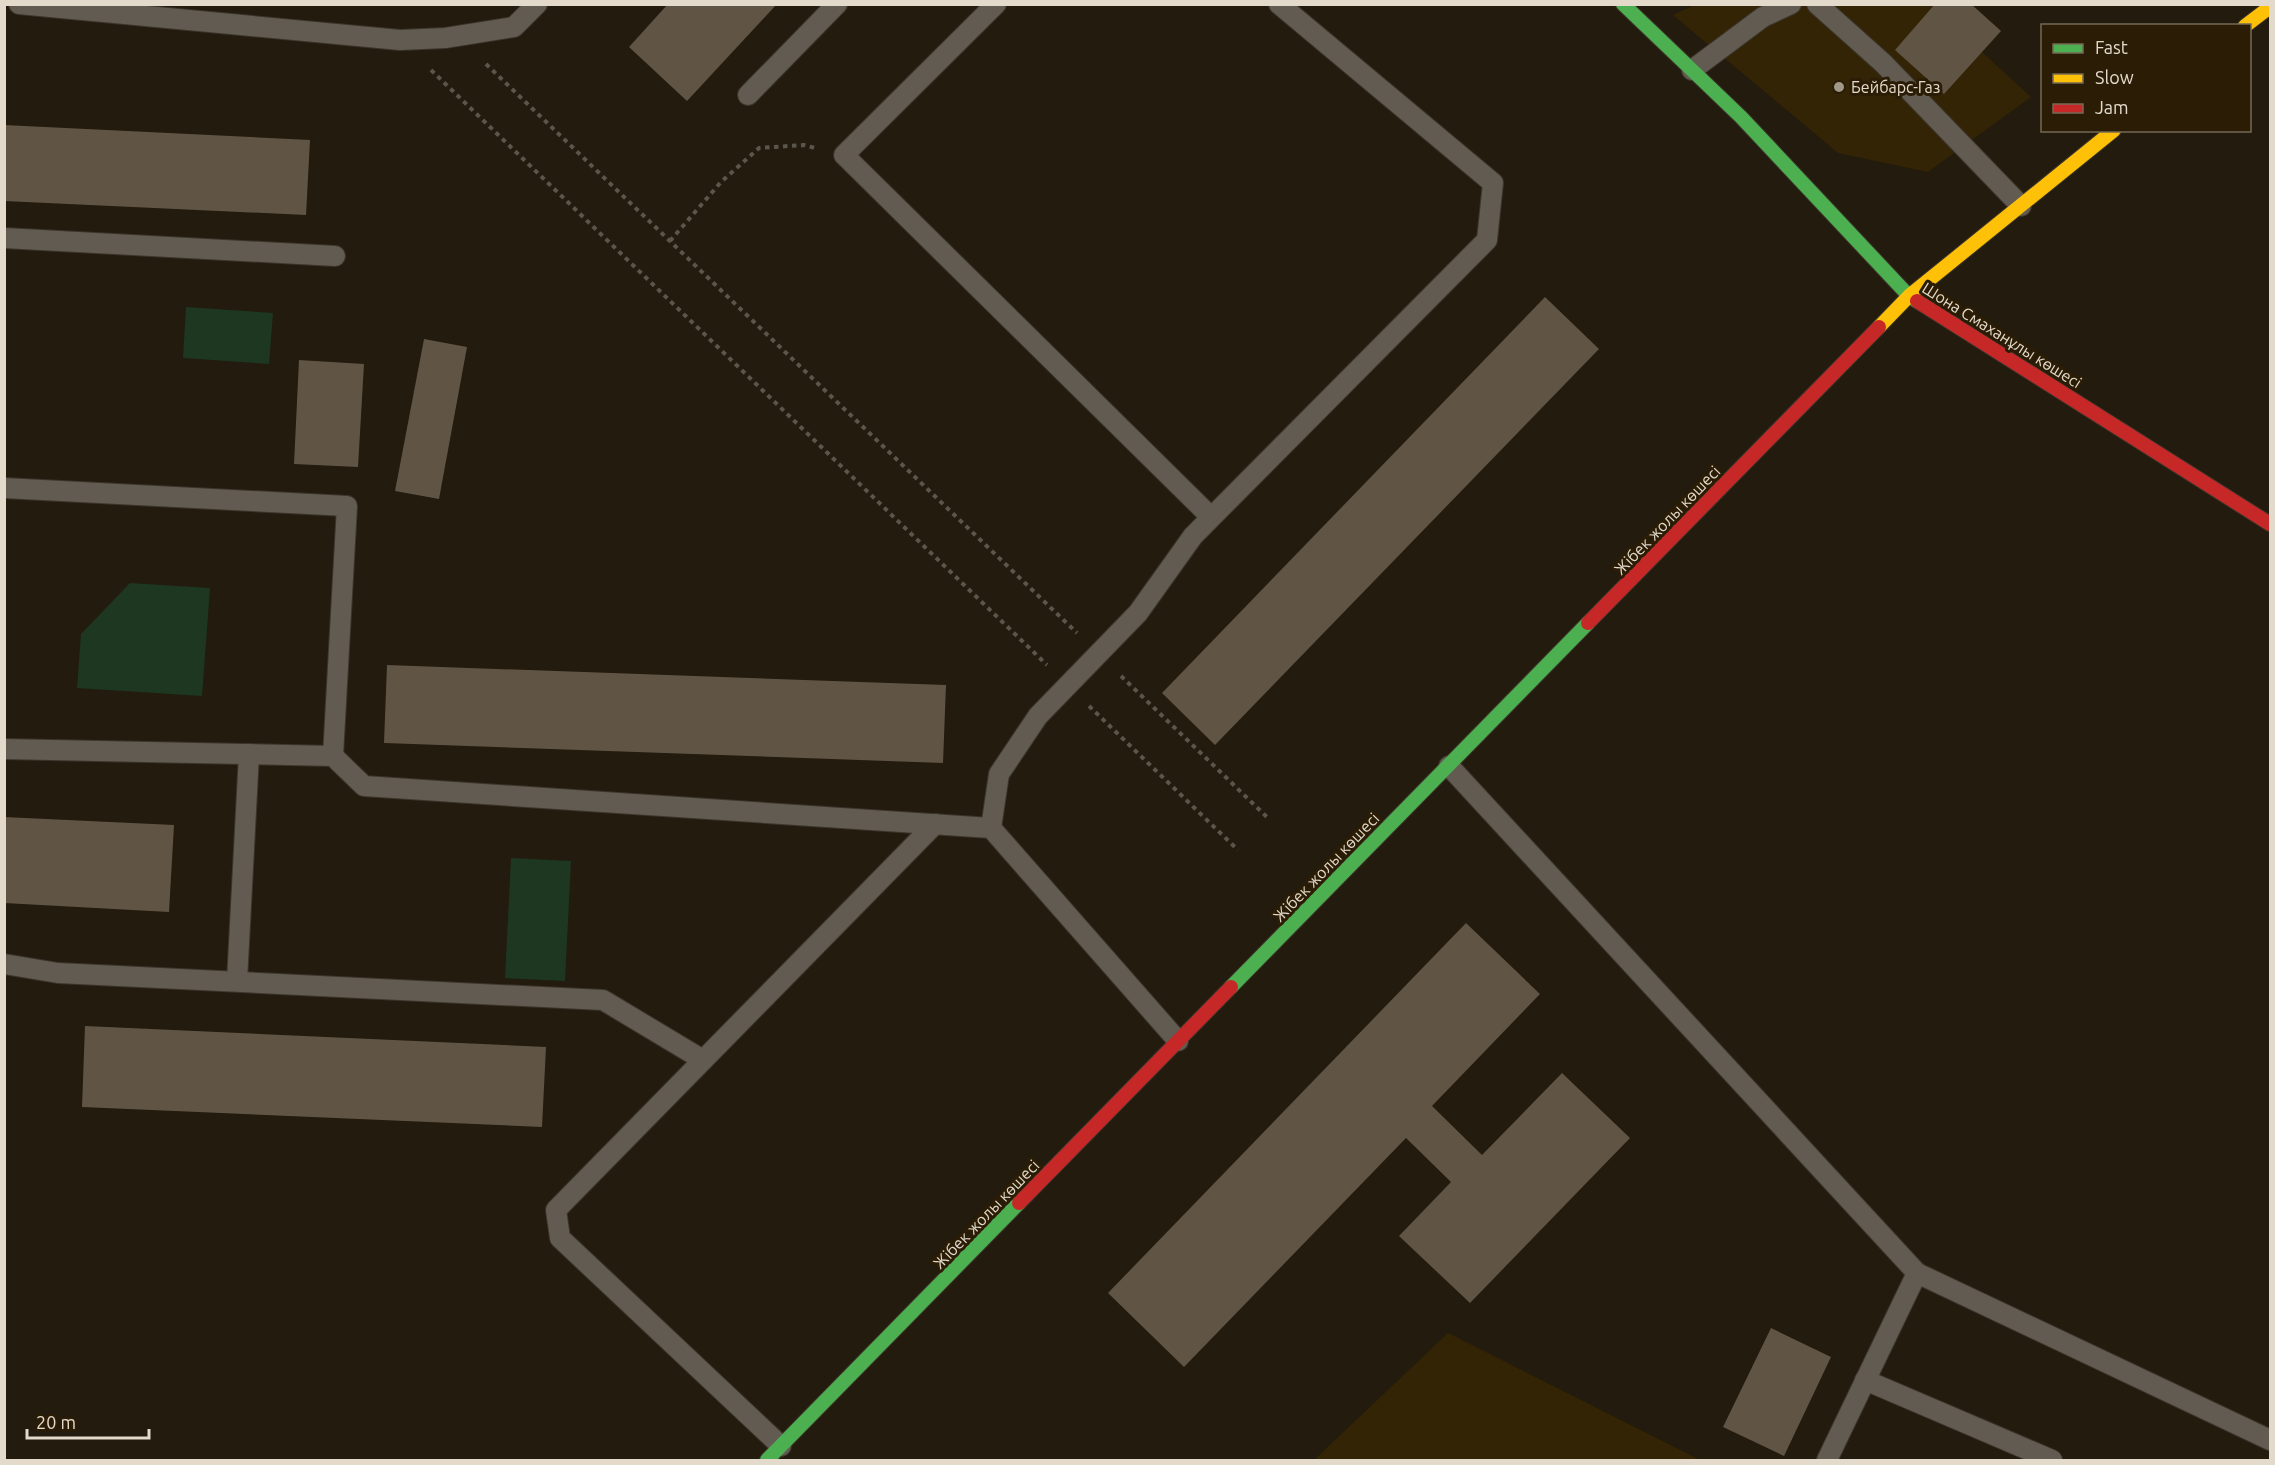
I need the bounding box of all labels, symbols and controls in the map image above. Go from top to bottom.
legend [2041,24,2251,132]
text: Fast [2095,37,2128,57]
text: Slow [2095,67,2134,87]
place label: Бейбарс-Газ [1851,78,1940,96]
marker: Бейбарс-Газ [1832,80,1846,94]
text: Jam [2095,97,2129,117]
street label: Шона Смаханұлы көшесі [1919,279,2085,391]
street label: Жібек жолы көшесі [1610,462,1724,578]
street label: Жібек жолы көшесі [1269,809,1383,925]
street label: Жібек жолы көшесі [929,1156,1043,1272]
scale bar [27,1402,148,1440]
text: 20 m [36,1412,76,1432]

